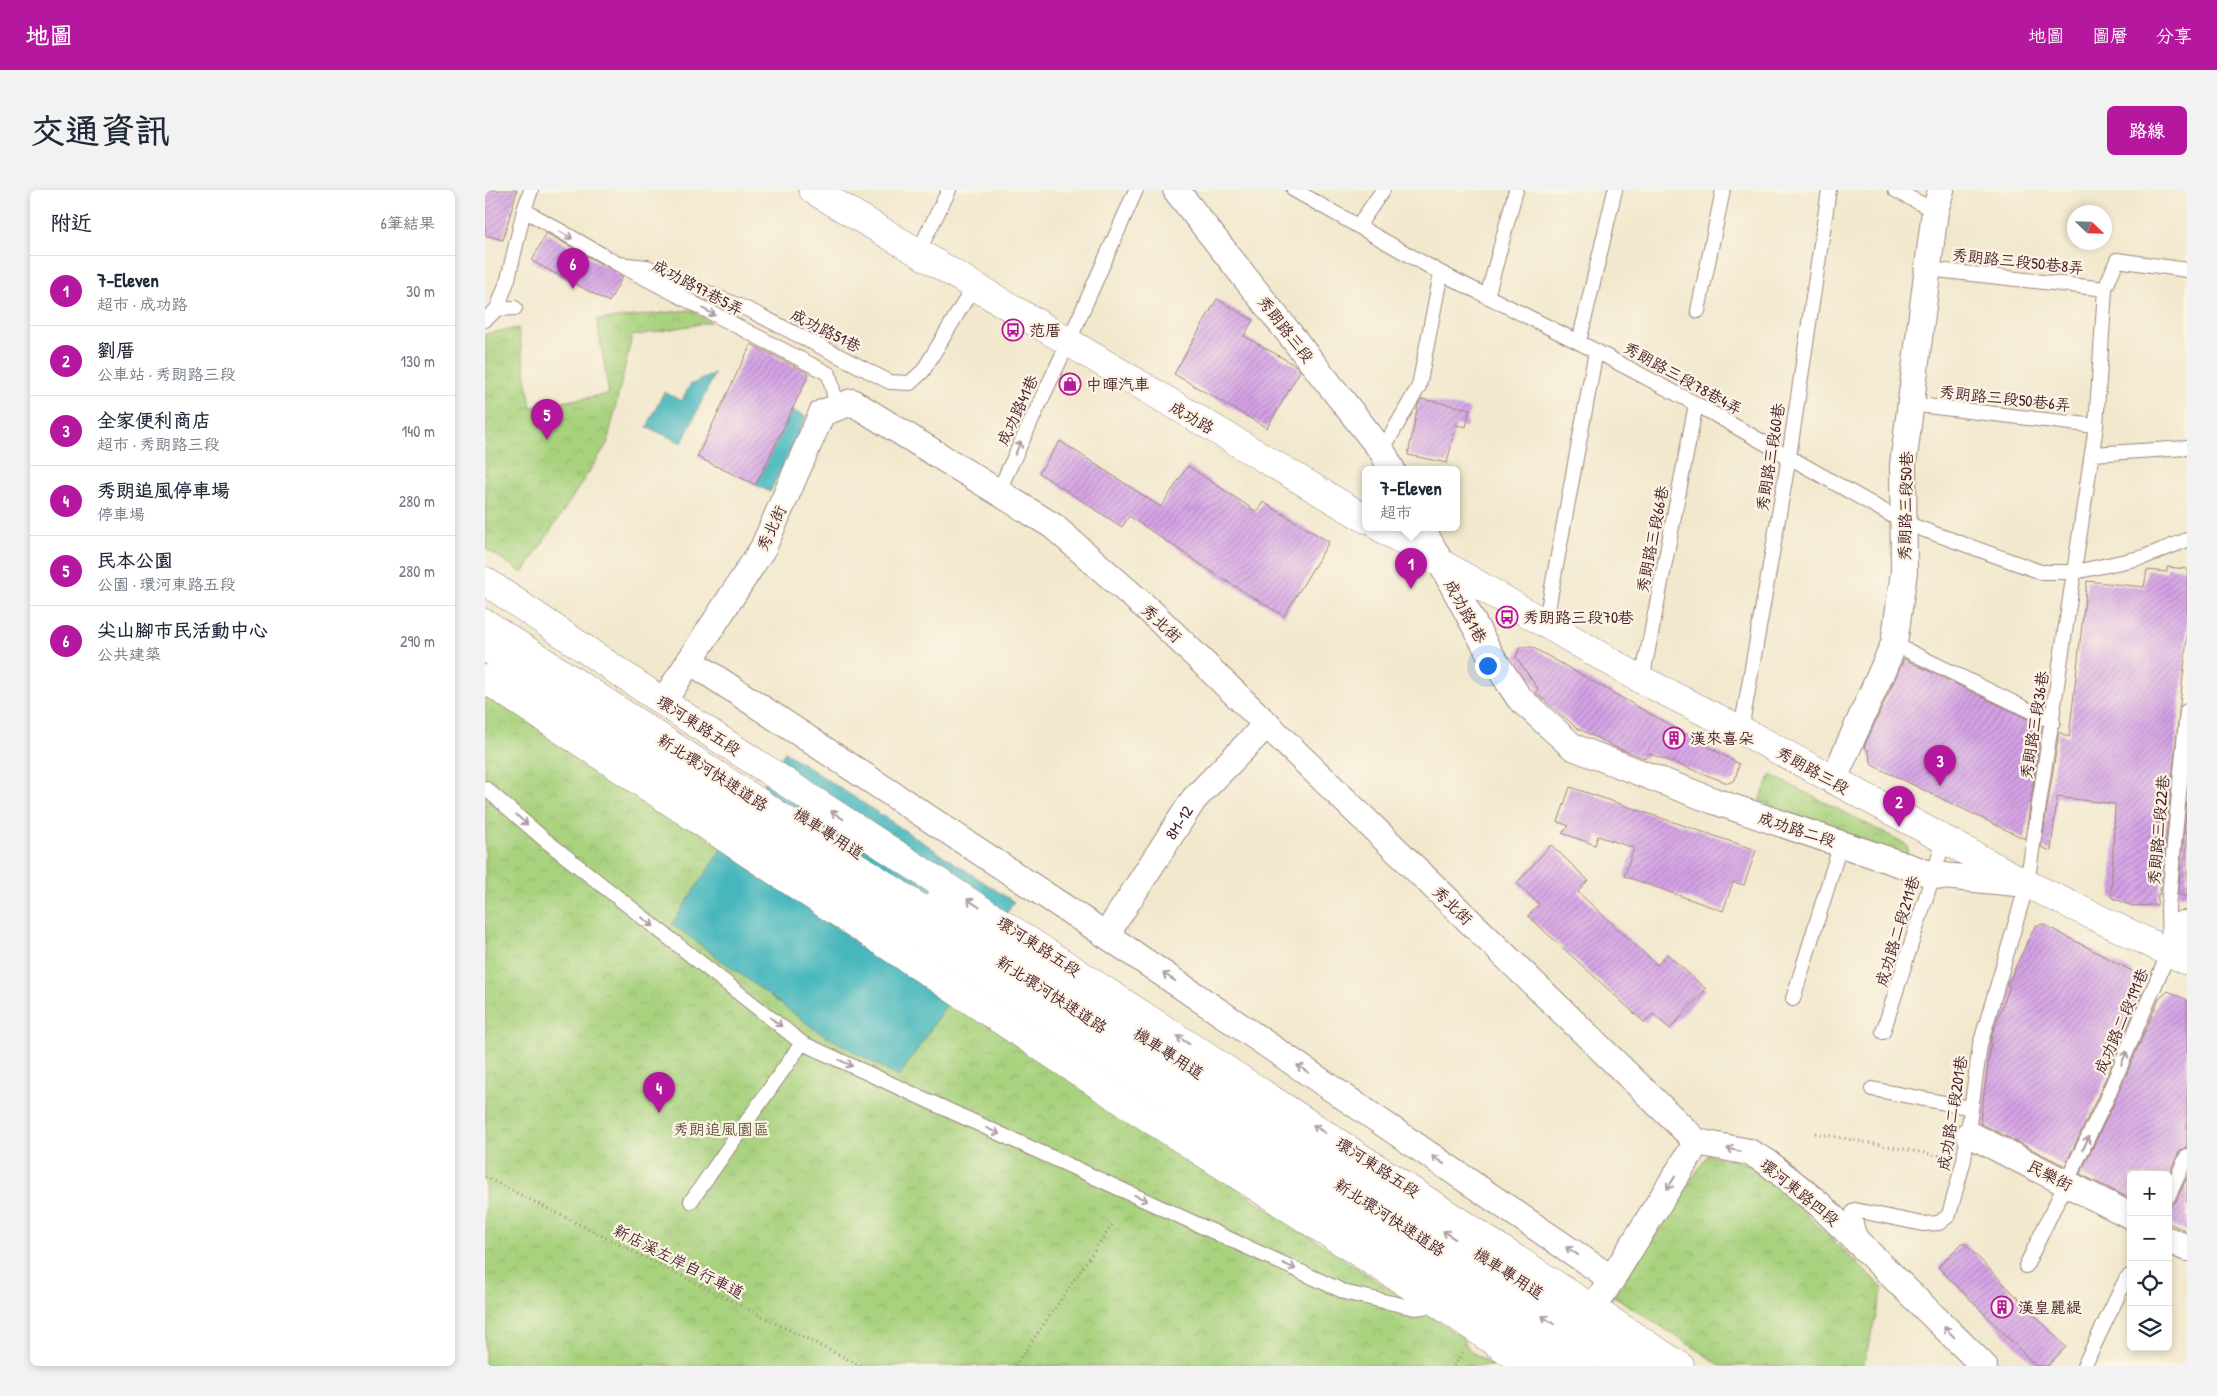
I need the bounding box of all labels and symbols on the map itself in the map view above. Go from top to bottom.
north arrow [2067,205,2112,250]
one-way arrow [559,230,573,240]
street label: 秀朗路三段50巷8弄 [1951,243,2085,279]
pin: 6 [557,248,589,289]
street label: 成功路97巷5弄 [648,254,748,320]
street label: 秀朗路三段 [1253,291,1319,367]
street label: 成功路51巷 [787,303,865,357]
one-way arrow [701,308,716,317]
bus stop icon: 范厝 [1001,318,1025,342]
place label: 范厝 [1029,319,1061,341]
street label: 秀朗路三段78巷4弄 [1620,336,1746,420]
street label: 成功路41巷 [991,371,1043,449]
shop icon: 中暉汽車 [1058,372,1082,396]
place label: 中暉汽車 [1086,373,1150,395]
street label: 秀朗路三段50巷6弄 [1938,380,2072,416]
street label: 成功路 [1166,395,1218,439]
pin: 5 [531,399,563,440]
street label: 秀朗路三段60巷 [1751,401,1789,513]
one-way arrow [1014,441,1024,456]
street label: 秀朗路三段50巷 [1893,451,1917,561]
street label: 秀朗路三段66巷 [1631,484,1673,594]
street label: 秀北街 [751,502,791,554]
pin: 1 [1395,548,1427,589]
street label: 成功路1巷 [1439,575,1493,647]
street label: 秀北街 [1137,599,1187,647]
bus stop icon: 秀朗路三段70巷 [1495,605,1519,629]
place label: 秀朗路三段70巷 [1523,606,1634,628]
your location [1475,653,1501,679]
street label: 秀朗路三段36巷 [2015,669,2053,781]
street label: 環河東路五段 [653,690,745,760]
building icon: 漢來喜朵 [1662,726,1686,750]
place label: 漢來喜朵 [1690,727,1754,749]
street label: 新北環河快速道路 [653,728,773,816]
street label: 秀朗路三段 [1773,741,1853,799]
pin: 3 [1924,745,1956,786]
street label: 秀朗路三段22巷 [2142,774,2174,886]
pin: 2 [1883,786,1915,827]
street label: 8M-12 [1160,801,1198,844]
street label: 機車專用道 [789,802,869,864]
street label: 成功路二段 [1756,806,1838,852]
one-way arrow [830,810,844,820]
one-way arrow [515,814,528,826]
street label: 成功路二段211巷 [1870,873,1924,989]
street label: 秀北街 [1428,880,1478,930]
one-way arrow [967,898,981,908]
street label: 環河東路五段 [993,911,1085,981]
one-way arrow [641,917,655,927]
street label: 新北環河快速道路 [992,950,1112,1038]
street label: 成功路二段191巷 [2089,964,2153,1078]
one-way arrow [1162,972,1176,982]
one-way arrow [769,1017,782,1028]
street label: 機車專用道 [1129,1022,1209,1084]
one-way arrow [1176,1034,1190,1045]
one-way arrow [2120,1051,2130,1066]
street label: 成功路二段201巷 [1932,1054,1972,1172]
one-way arrow [838,1059,853,1068]
one-way arrow [1296,1064,1310,1074]
pin: 4 [643,1072,675,1113]
park label: 秀朗追風園區 [673,1118,769,1140]
one-way arrow [1312,1123,1326,1133]
one-way arrow [985,1127,1000,1136]
street label: 環河東路五段 [1332,1132,1424,1202]
one-way arrow [2082,1136,2091,1151]
one-way arrow [1727,1144,1743,1154]
street label: 環河東路四段 [1756,1153,1844,1231]
street label: 民樂街 [2024,1154,2076,1196]
one-way arrow [1431,1155,1445,1165]
street label: 新北環河快速道路 [1330,1173,1450,1261]
one-way arrow [1666,1176,1676,1190]
one-way arrow [1133,1194,1148,1204]
street label: 新店溪左岸自行車道 [610,1219,748,1303]
one-way arrow [1442,1230,1456,1240]
street label: 機車專用道 [1469,1242,1549,1304]
one-way arrow [1565,1246,1579,1256]
one-way arrow [1281,1262,1296,1271]
building icon: 漢皇麗緹 [1990,1295,2014,1319]
place label: 漢皇麗緹 [2018,1296,2082,1318]
one-way arrow [1542,1315,1556,1325]
one-way arrow [1943,1326,1956,1338]

